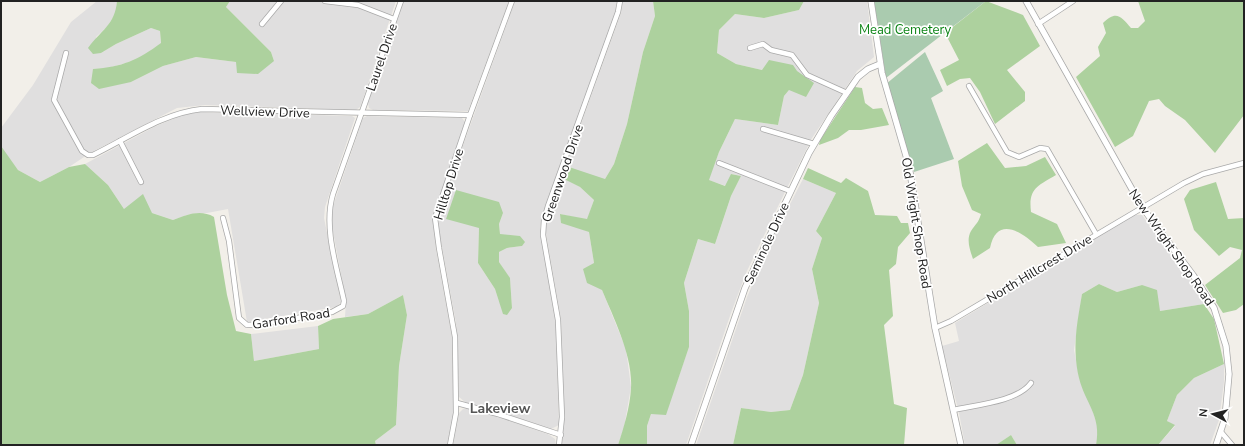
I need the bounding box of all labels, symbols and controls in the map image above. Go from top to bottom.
street label: Laurel Drive [362,21,402,94]
park label: Mead Cemetery [859,21,951,39]
street label: Wellview Drive [220,101,310,123]
street label: Greenwood Drive [538,122,588,225]
street label: Hilltop Drive [430,146,468,222]
street label: Old Wright Shop Road [897,156,935,290]
street label: New Wright Shop Road [1124,186,1218,310]
street label: Seminole Drive [740,199,794,287]
street label: North Hillcrest Drive [983,230,1096,307]
street label: Garford Road [251,304,331,334]
north arrow [1193,394,1233,434]
district label: Lakeview [470,399,530,418]
text: N [1196,408,1212,418]

